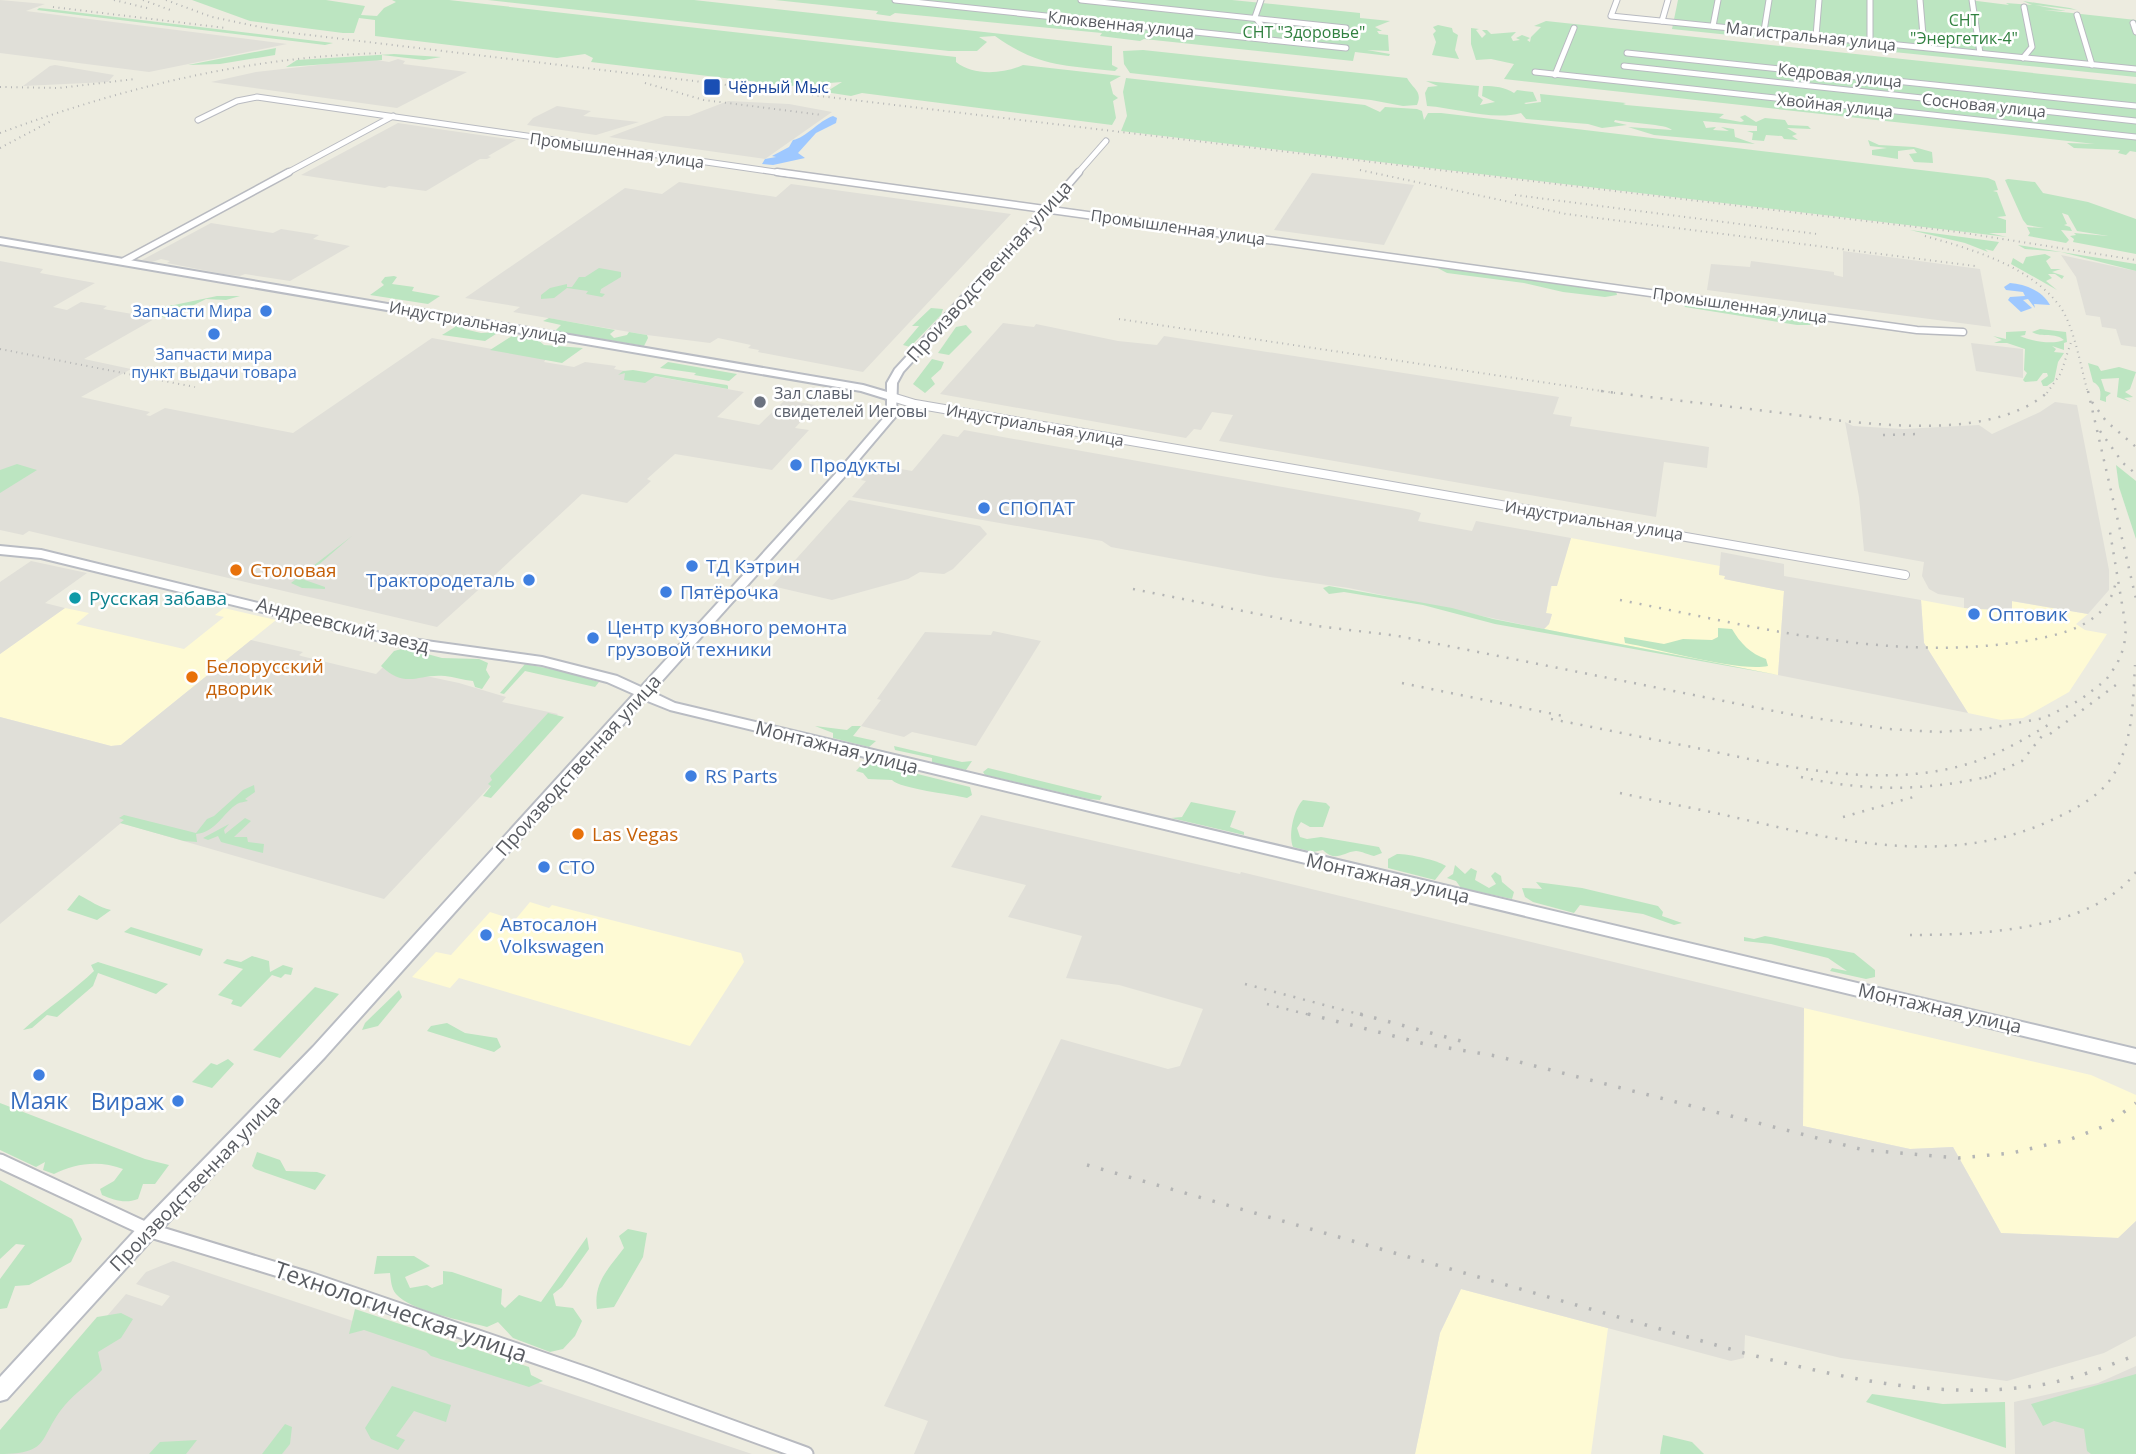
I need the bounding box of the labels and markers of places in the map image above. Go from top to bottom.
place label: Чёрный Мыс [728,76,829,98]
marker: Чёрный Мыс [702,77,722,97]
place label: Запчасти Мира [132,300,252,322]
marker: Запчасти Мира [258,303,274,319]
marker: Запчасти мира пункт выдачи товара [206,326,222,342]
place label: Запчасти мира пункт выдачи товара [131,343,297,383]
place label: Зал славы свидетелей Иеговы [774,382,927,422]
marker: Зал славы свидетелей Иеговы [752,394,768,410]
place label: Продукты [810,452,901,478]
marker: Продукты [788,457,804,473]
place label: СПОПАТ [998,495,1075,521]
marker: СПОПАТ [976,500,992,516]
place label: ТД Кэтрин [706,553,800,579]
place label: Столовая [250,557,337,583]
marker: ТД Кэтрин [684,558,700,574]
marker: Столовая [228,562,244,578]
place label: Трактородеталь [366,567,515,593]
marker: Трактородеталь [521,572,537,588]
place label: Пятёрочка [680,579,779,605]
marker: Пятёрочка [658,584,674,600]
place label: Русская забава [89,585,227,611]
marker: Русская забава [67,590,83,606]
place label: Оптовик [1988,601,2068,627]
marker: Оптовик [1966,606,1982,622]
place label: Центр кузовного ремонта грузовой техники [607,614,847,662]
marker: Центр кузовного ремонта грузовой техники [585,630,601,646]
place label: Белорусский дворик [206,653,324,701]
marker: Белорусский дворик [184,669,200,685]
place label: RS Parts [705,763,778,789]
marker: RS Parts [683,768,699,784]
place label: Las Vegas [592,821,678,847]
marker: Las Vegas [570,826,586,842]
place label: СТО [558,854,595,880]
marker: СТО [536,859,552,875]
place label: Автосалон Volkswagen [500,911,605,959]
marker: Автосалон Volkswagen [478,927,494,943]
marker: Маяк [31,1067,47,1083]
place label: Маяк [10,1084,68,1116]
place label: Вираж [91,1085,164,1117]
marker: Вираж [170,1093,186,1109]

